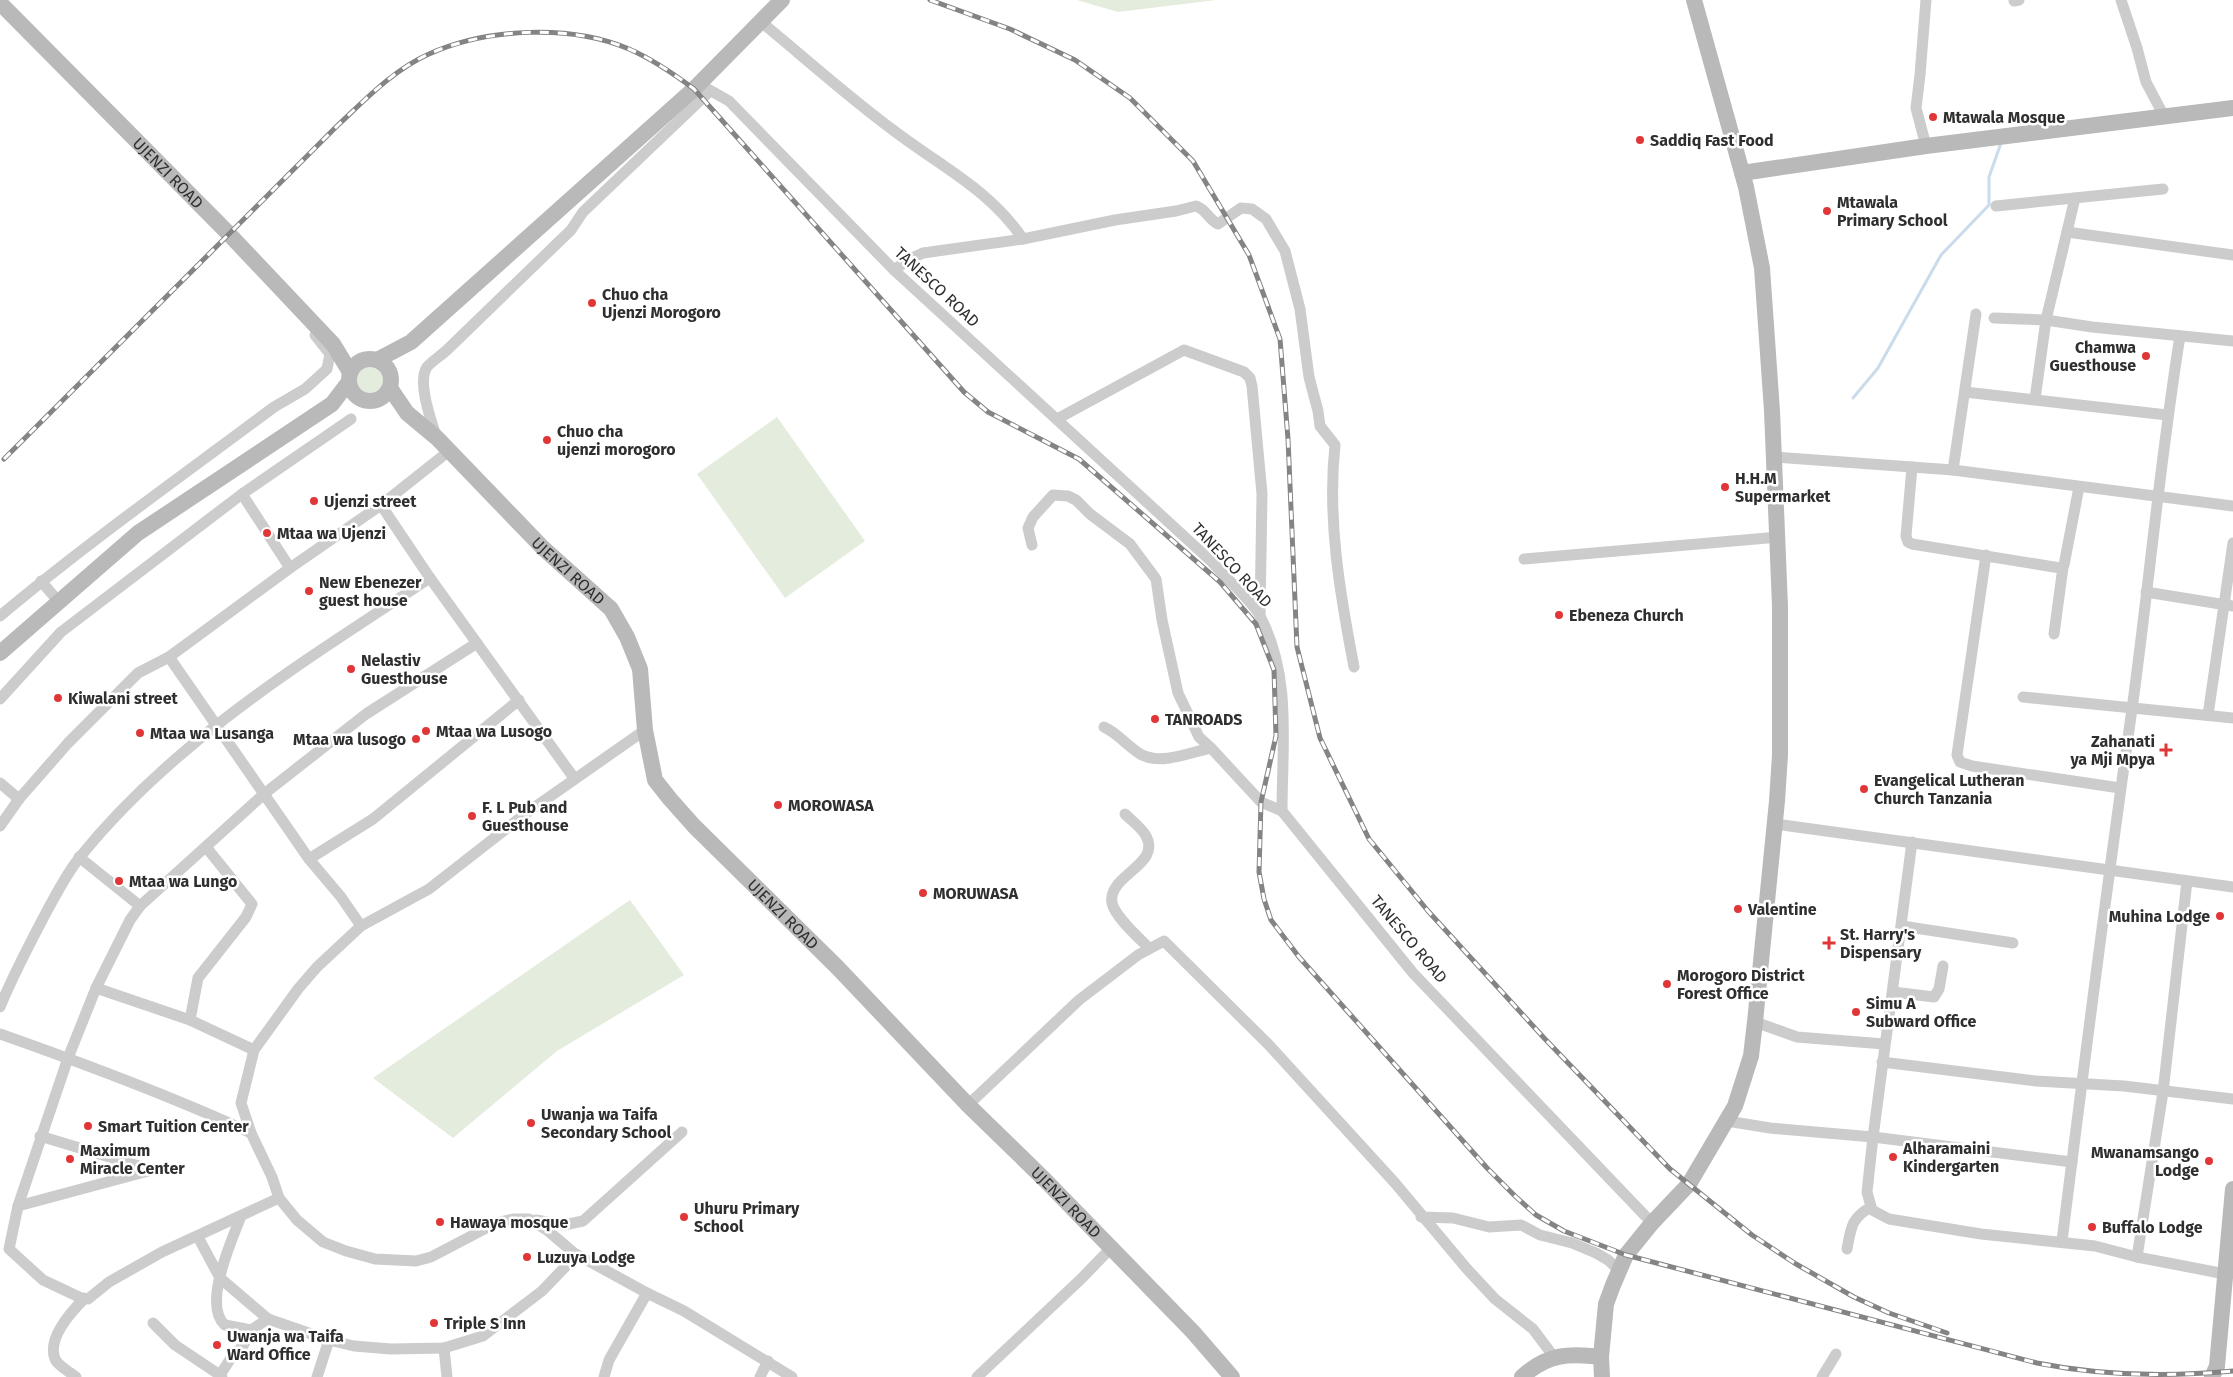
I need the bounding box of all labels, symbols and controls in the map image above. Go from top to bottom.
place label: Mtawala Mosque [1943,108,2065,127]
marker: Mtawala Mosque [1927,111,1939,123]
place label: Saddiq Fast Food [1650,131,1774,150]
street label: UJENZI ROAD [129,133,207,212]
marker: Saddiq Fast Food [1634,134,1646,146]
place label: Mtawala Primary School [1837,193,1948,230]
marker: Mtawala Primary School [1821,205,1833,217]
street label: TANESCO ROAD [891,243,983,331]
place label: Chuo cha Ujenzi Morogoro [602,285,721,322]
marker: Chuo cha Ujenzi Morogoro [586,297,598,309]
place label: Chamwa Guesthouse [2050,338,2136,375]
marker: Chamwa Guesthouse [2140,350,2152,362]
place label: Chuo cha ujenzi morogoro [557,422,676,459]
marker: Chuo cha ujenzi morogoro [541,434,553,446]
place label: H.H.M Supermarket [1735,469,1831,506]
marker: H.H.M Supermarket [1719,481,1731,493]
place label: Ujenzi street [324,492,417,511]
marker: Ujenzi street [308,495,320,507]
street label: TANESCO ROAD [1188,519,1276,611]
place label: Mtaa wa Ujenzi [277,524,386,543]
marker: Mtaa wa Ujenzi [261,527,273,539]
street label: UJENZI ROAD [528,533,609,609]
place label: New Ebenezer guest house [319,573,422,610]
marker: New Ebenezer guest house [303,585,315,597]
place label: Ebeneza Church [1569,606,1684,625]
marker: Ebeneza Church [1553,609,1565,621]
place label: Nelastiv Guesthouse [361,651,448,688]
marker: Nelastiv Guesthouse [345,663,357,675]
place label: Kiwalani street [68,689,178,708]
marker: Kiwalani street [52,692,64,704]
place label: TANROADS [1165,710,1242,729]
marker: TANROADS [1149,713,1161,725]
place label: Mtaa wa Lusogo [436,722,552,741]
place label: Mtaa wa Lusanga [150,724,274,743]
marker: Mtaa wa Lusogo [420,725,432,737]
marker: Mtaa wa Lusanga [134,727,146,739]
place label: Mtaa wa lusogo [293,730,406,749]
place label: Zahanati ya Mji Mpya [2069,732,2155,769]
marker: Mtaa wa lusogo [410,733,422,745]
marker: Zahanati ya Mji Mpya [2159,743,2173,757]
place label: Evangelical Lutheran Church Tanzania [1874,771,2024,808]
marker: Evangelical Lutheran Church Tanzania [1858,783,1870,795]
place label: MOROWASA [788,796,874,815]
place label: F. L Pub and Guesthouse [482,798,569,835]
marker: MOROWASA [772,799,784,811]
marker: F. L Pub and Guesthouse [466,810,478,822]
place label: Mtaa wa Lungo [129,872,237,891]
marker: Mtaa wa Lungo [113,875,125,887]
street label: UJENZI ROAD [744,875,823,953]
place label: MORUWASA [933,884,1019,903]
marker: MORUWASA [917,887,929,899]
street label: TANESCO ROAD [1367,891,1451,987]
place label: Valentine [1747,900,1817,919]
marker: Valentine [1732,903,1744,915]
place label: Muhina Lodge [2109,907,2210,926]
marker: Muhina Lodge [2214,910,2226,922]
place label: St. Harry's Dispensary [1840,925,1922,962]
marker: St. Harry's Dispensary [1822,936,1836,950]
place label: Morogoro District Forest Office [1677,966,1806,1003]
marker: Morogoro District Forest Office [1661,978,1673,990]
place label: Simu A Subward Office [1866,994,1976,1031]
marker: Simu A Subward Office [1850,1006,1862,1018]
place label: Uwanja wa Taifa Secondary School [541,1105,672,1142]
place label: Smart Tuition Center [98,1117,249,1136]
marker: Uwanja wa Taifa Secondary School [525,1117,537,1129]
marker: Smart Tuition Center [82,1120,94,1132]
place label: Alharamaini Kindergarten [1902,1139,1999,1176]
place label: Maximum Miracle Center [80,1141,185,1178]
place label: Mwanamsango Lodge [2091,1143,2199,1180]
marker: Alharamaini Kindergarten [1887,1151,1899,1163]
marker: Maximum Miracle Center [64,1153,76,1165]
marker: Mwanamsango Lodge [2203,1155,2215,1167]
street label: UJENZI ROAD [1027,1162,1105,1242]
place label: Uhuru Primary School [694,1199,800,1236]
marker: Uhuru Primary School [678,1211,690,1223]
place label: Hawaya mosque [450,1213,568,1232]
marker: Hawaya mosque [434,1216,446,1228]
place label: Buffalo Lodge [2102,1218,2203,1237]
marker: Buffalo Lodge [2086,1221,2098,1233]
place label: Luzuya Lodge [537,1248,635,1267]
marker: Luzuya Lodge [521,1251,533,1263]
place label: Triple S Inn [444,1314,526,1333]
marker: Triple S Inn [428,1317,440,1329]
place label: Uwanja wa Taifa Ward Office [227,1327,344,1364]
marker: Uwanja wa Taifa Ward Office [211,1339,223,1351]

